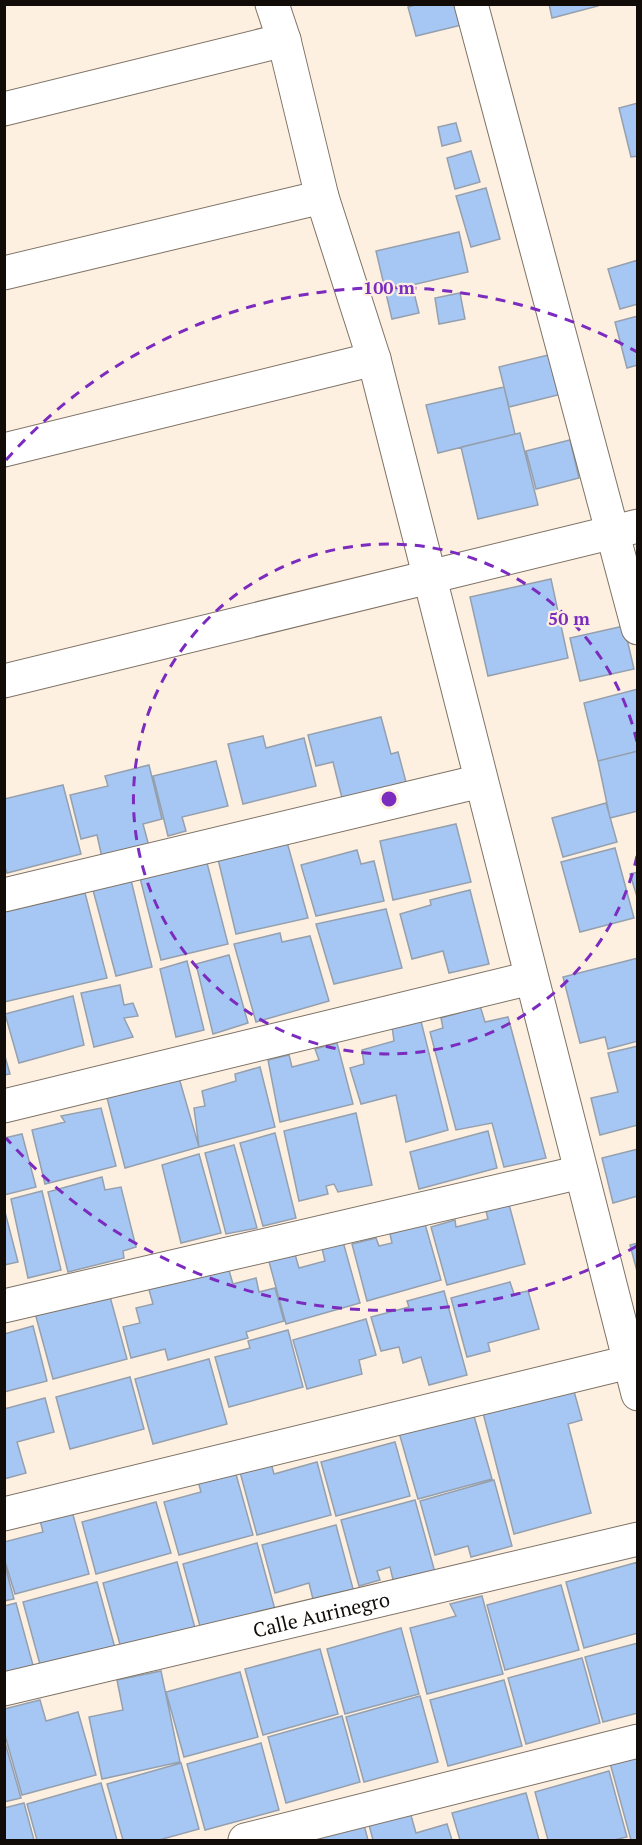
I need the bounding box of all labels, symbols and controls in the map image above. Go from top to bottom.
text: 100 m [363,275,415,299]
text: 50 m [548,606,590,630]
centre of rings [379,789,399,809]
street label: Calle Aurinegro [250,1585,392,1643]

